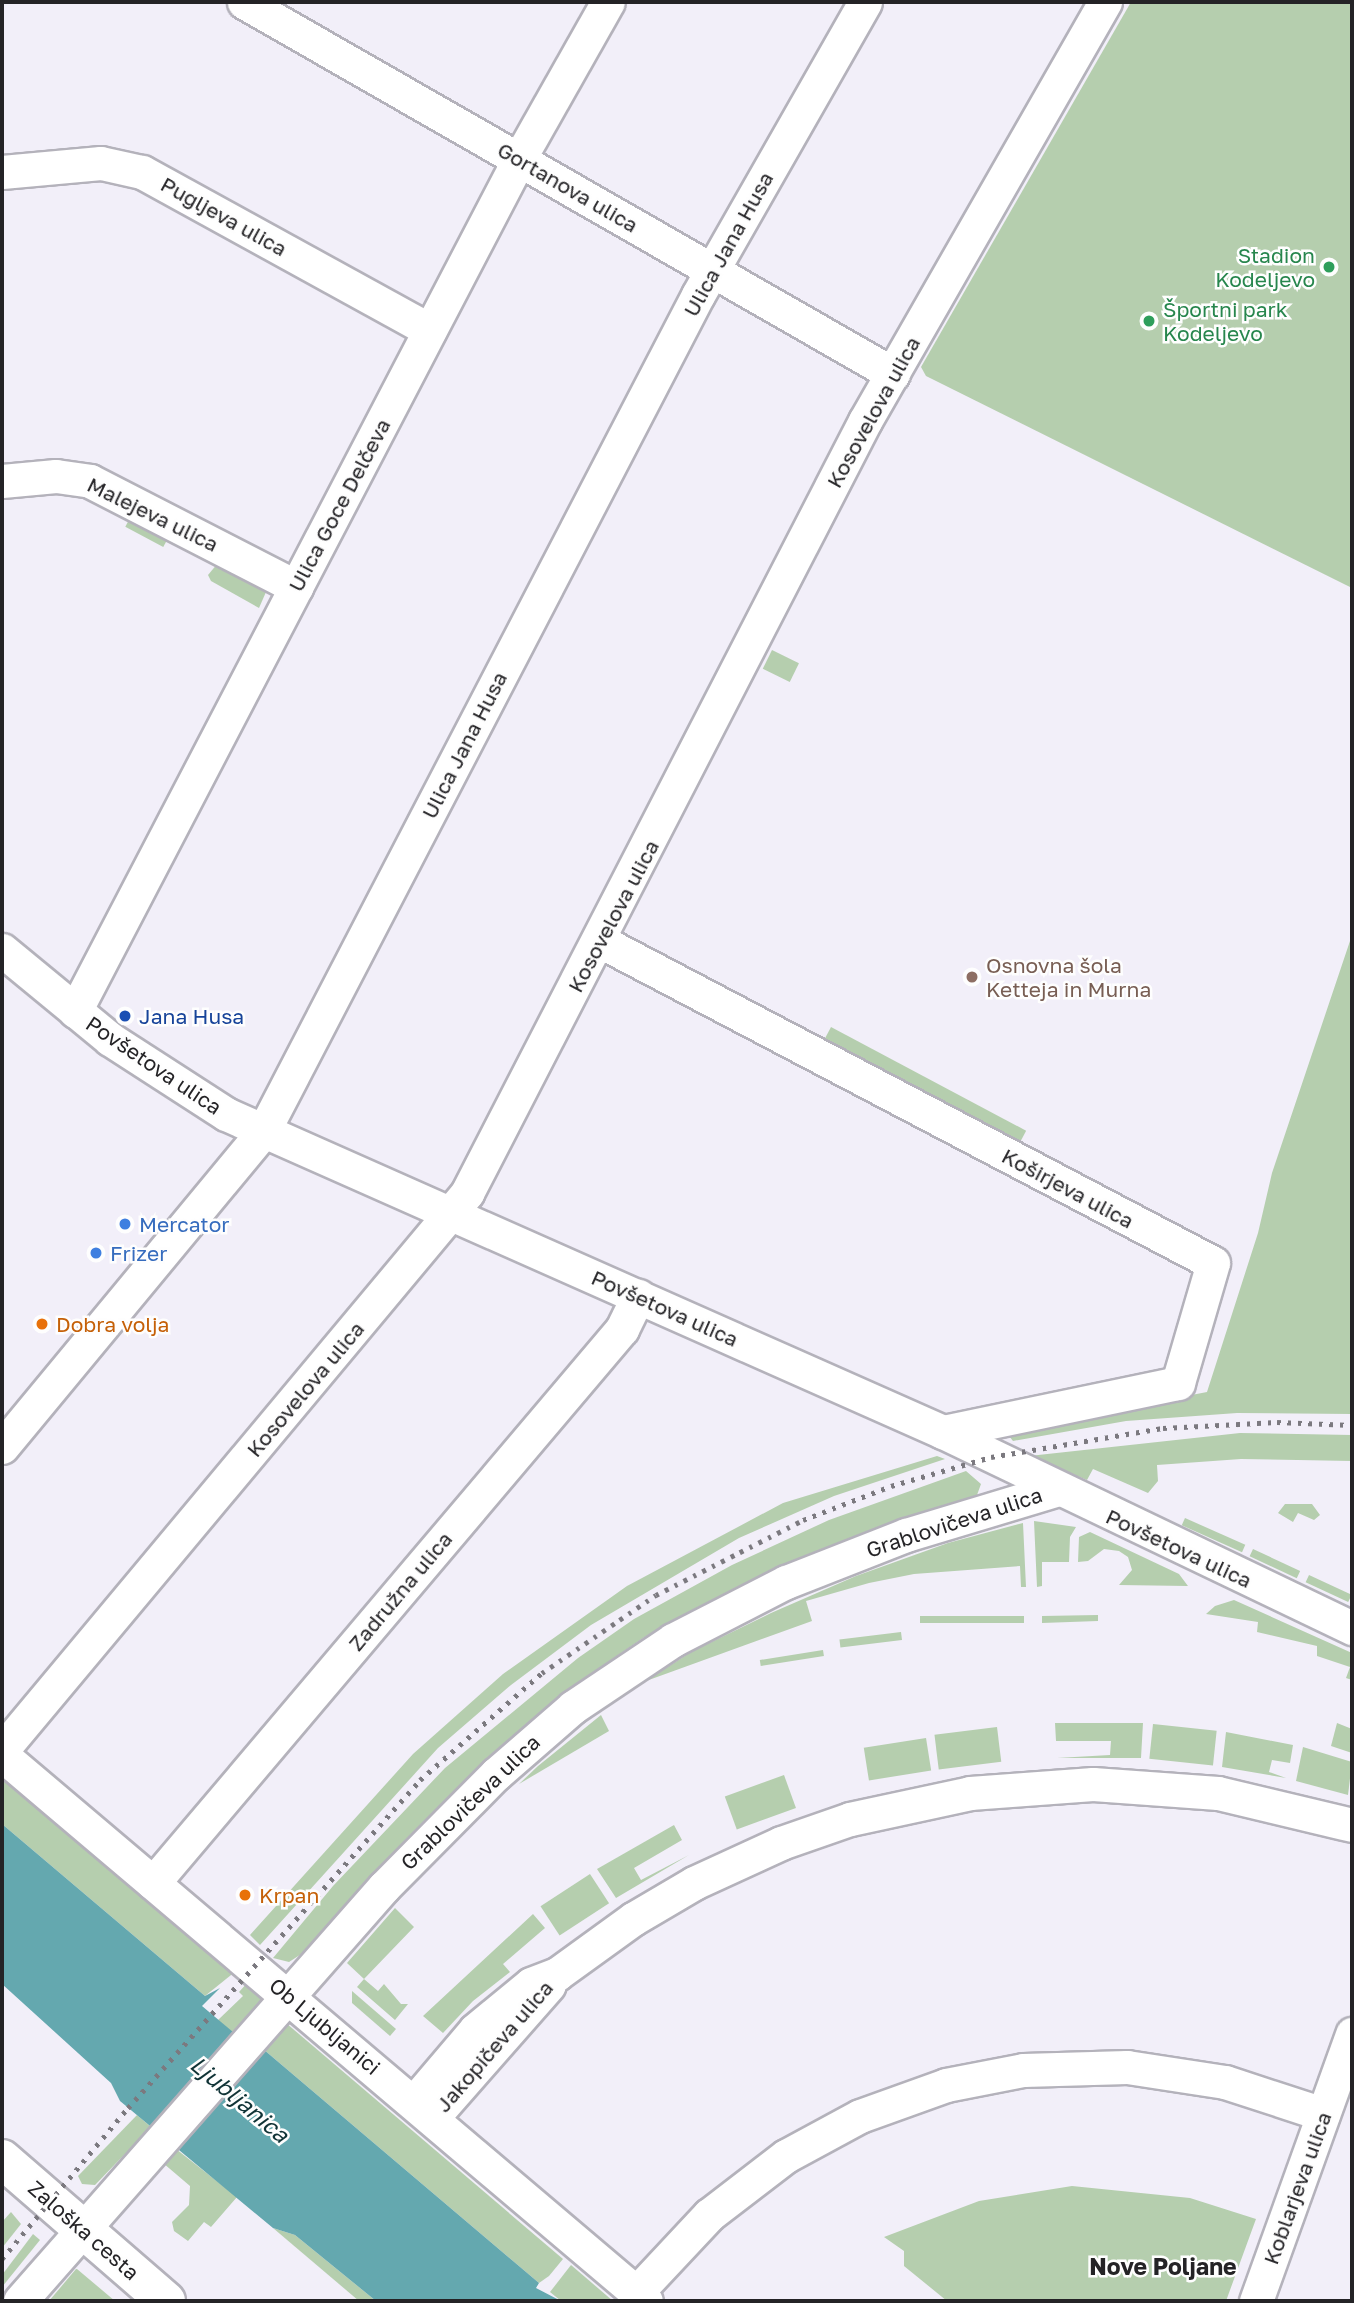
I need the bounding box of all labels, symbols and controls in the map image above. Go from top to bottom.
street label: Gortanova ulica [493,137,643,237]
street label: Ulica Jana Husa [678,167,778,321]
street label: Pugljeva ulica [157,171,291,261]
place label: Stadion Kodeljevo [1215,242,1315,292]
marker: Stadion Kodeljevo [1321,259,1337,275]
place label: Športni park Kodeljevo [1163,296,1288,346]
marker: Športni park Kodeljevo [1141,313,1157,329]
street label: Kosovelova ulica [821,332,925,492]
street label: Ulica Goce Delčeva [283,414,395,596]
street label: Malejeva ulica [83,471,223,557]
street label: Ulica Jana Husa [416,667,512,823]
street label: Kosovelova ulica [562,836,664,996]
place label: Osnovna šola Ketteja in Murna [986,952,1151,1002]
marker: Osnovna šola Ketteja in Murna [964,969,980,985]
place label: Jana Husa [139,1003,244,1029]
marker: Jana Husa [117,1008,133,1024]
street label: Povšetova ulica [81,1010,227,1120]
street label: Koširjeva ulica [998,1143,1138,1233]
place label: Mercator [139,1211,230,1237]
marker: Mercator [117,1216,133,1232]
place label: Frizer [110,1240,167,1266]
marker: Frizer [88,1245,104,1261]
street label: Povšetova ulica [588,1264,742,1352]
place label: Dobra volja [56,1311,169,1337]
marker: Dobra volja [34,1316,50,1332]
street label: Kosovelova ulica [241,1316,369,1462]
street label: Grablovičeva ulica [863,1482,1045,1562]
street label: Povšetova ulica [1102,1503,1256,1593]
street label: Zadružna ulica [343,1526,457,1656]
street label: Grablovičeva ulica [395,1729,545,1875]
place label: Krpan [259,1882,319,1908]
marker: Krpan [237,1887,253,1903]
street label: Ob Ljubljanici [265,1972,385,2080]
street label: Jakopičeva ulica [430,1975,558,2117]
water label: Ljubljanica [185,2050,295,2148]
street label: Koblarjeva ulica [1258,2108,1336,2268]
street label: Zaloška cesta [23,2175,145,2285]
district label: Nove Poljane [1089,2252,1237,2280]

